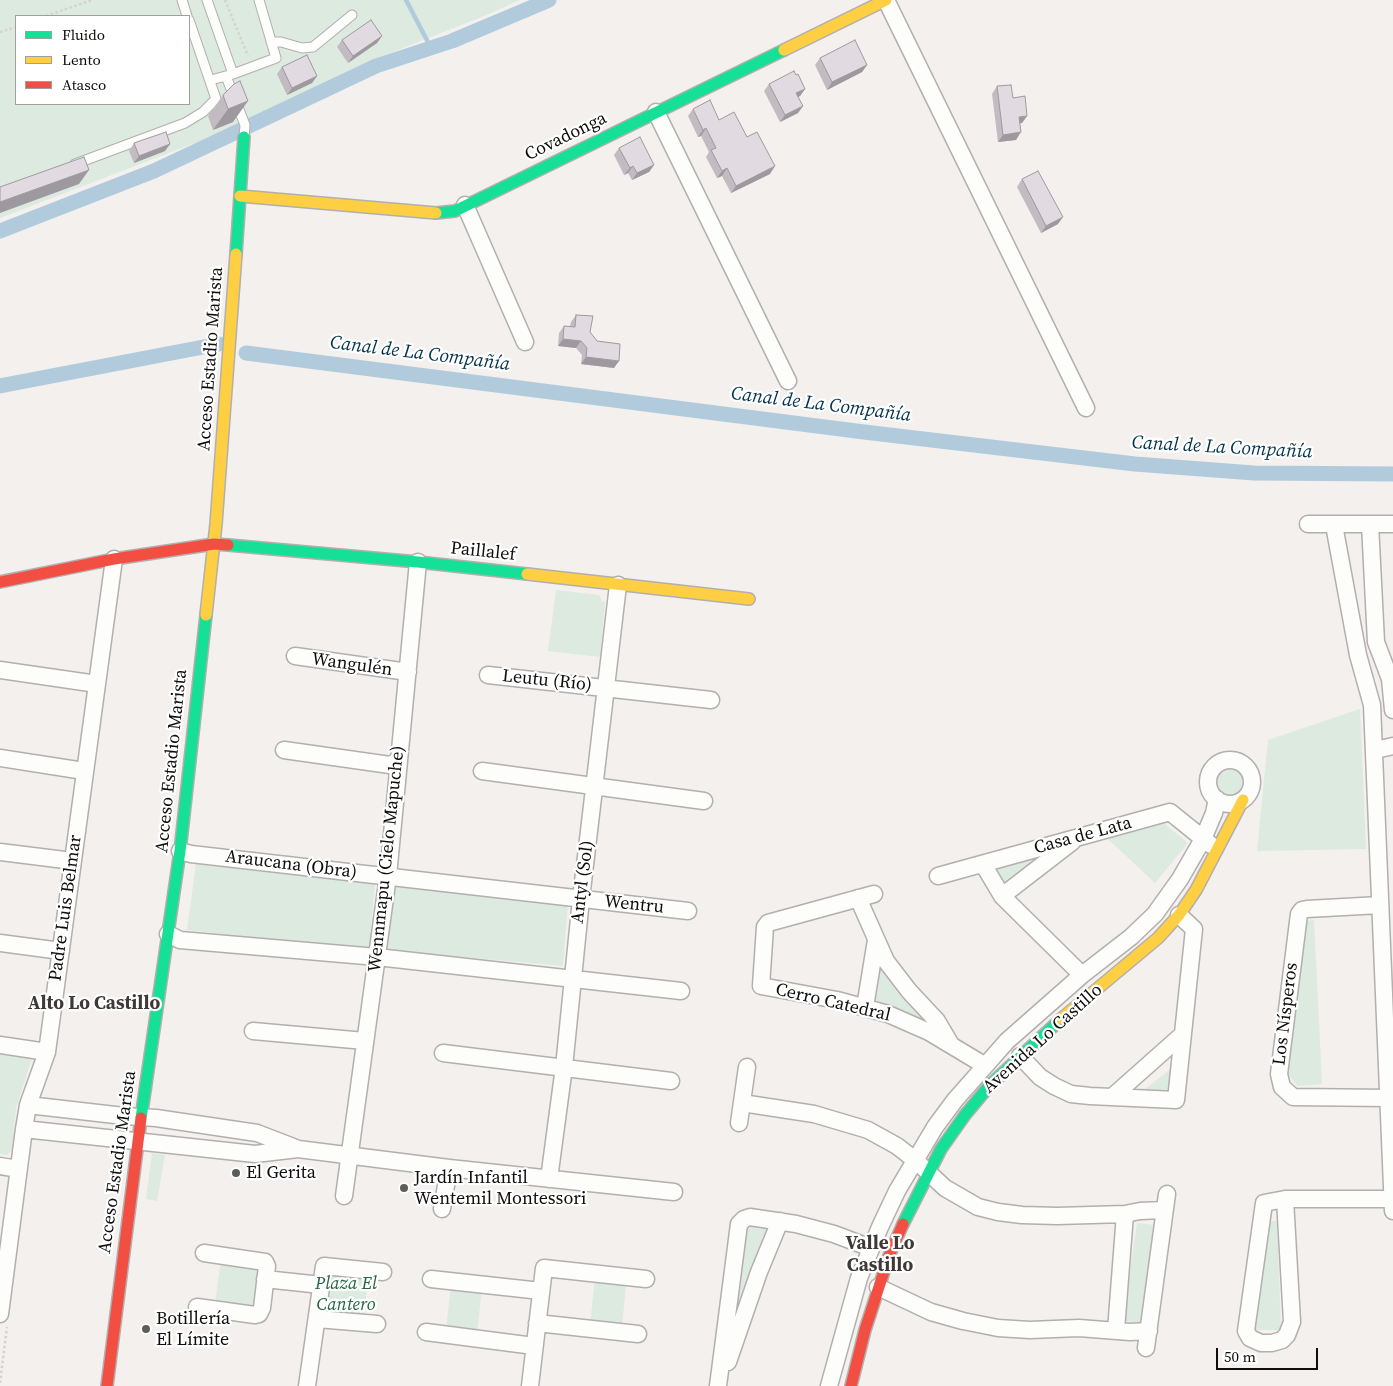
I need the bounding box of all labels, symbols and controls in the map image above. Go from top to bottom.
legend [15,15,190,105]
text: Fluido [62,24,105,45]
text: Lento [62,49,101,70]
text: Atasco [62,74,106,95]
street label: Covadonga [522,108,610,166]
street label: Acceso Estadio Marista [194,266,228,452]
water label: Canal de La Compañía [329,332,511,376]
water label: Canal de La Compañía [730,383,912,427]
water label: Canal de La Compañía [1131,432,1313,464]
street label: Paillalef [449,538,517,566]
street label: Wangulén [310,649,394,681]
street label: Leutu (Río) [501,666,593,696]
street label: Acceso Estadio Marista [152,668,192,854]
street label: Wennmapu (Cielo Mapuche) [364,745,410,973]
street label: Casa de Lata [1032,813,1134,859]
street label: Padre Luis Belmar [45,833,87,983]
street label: Antyl (Sol) [567,839,599,925]
street label: Araucana (Obra) [224,846,358,884]
street label: Wentru [603,891,665,919]
street label: Los Nísperos [1269,961,1303,1067]
street label: Cerro Catedral [773,979,893,1027]
street label: Avenida Lo Castillo [979,980,1107,1098]
district label: Alto Lo Castillo [28,993,160,1015]
street label: Acceso Estadio Marista [94,1069,142,1255]
place label: El Gerita [246,1162,316,1184]
marker: El Gerita [230,1167,242,1179]
place label: Jardín Infantil Wentemil Montessori [414,1167,586,1210]
marker: Jardín Infantil Wentemil Montessori [398,1182,410,1194]
district label: Valle Lo Castillo [845,1233,915,1277]
park label: Plaza El Cantero [315,1273,377,1316]
place label: Botillería El Límite [156,1308,230,1350]
marker: Botillería El Límite [140,1323,152,1335]
scale bar [1218,1338,1320,1370]
text: 50 m [1224,1346,1256,1367]

